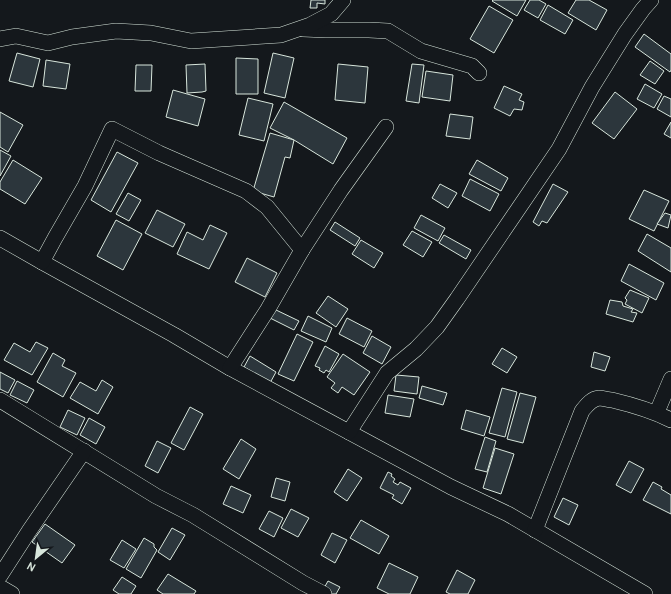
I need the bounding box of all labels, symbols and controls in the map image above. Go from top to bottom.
north arrow [16,538,56,578]
text: N [24,559,38,575]

